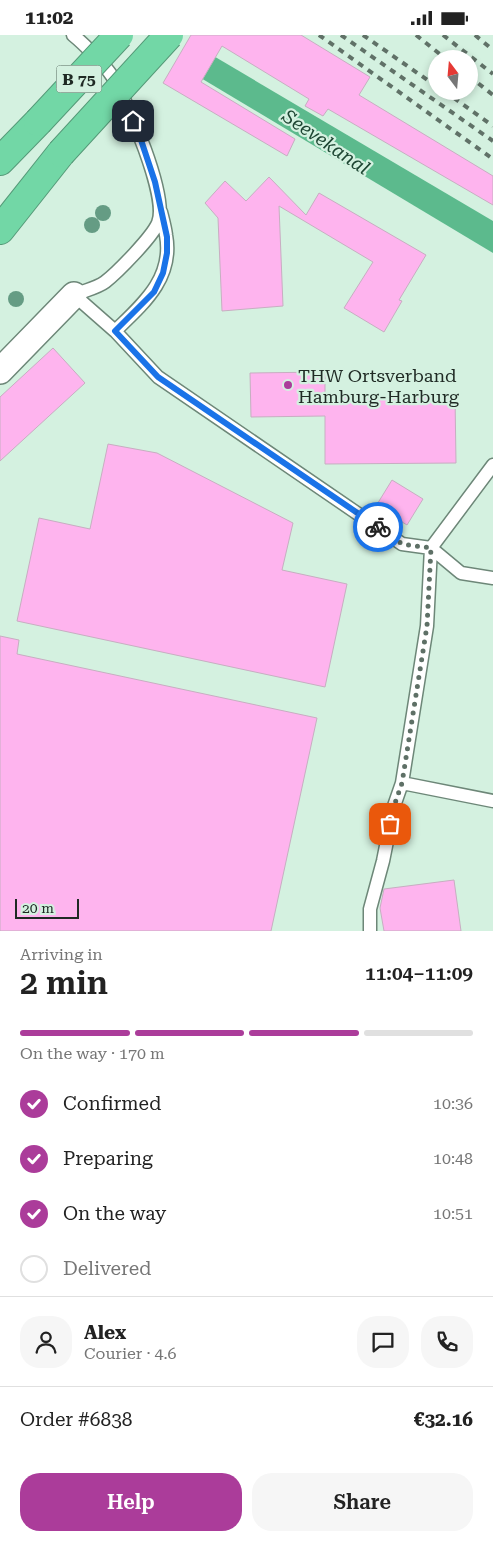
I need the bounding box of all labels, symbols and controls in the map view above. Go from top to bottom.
text: 11:02 [25,6,74,29]
north arrow [428,50,478,100]
map controls [428,50,478,100]
road number: B 75 [56,66,102,93]
pin [112,100,154,142]
water label: Seevekanal [277,104,374,180]
icon: home [119,107,147,135]
place label: THW Ortsverband Hamburg-Harburg [298,365,460,407]
marker: THW Ortsverband Hamburg-Harburg [282,379,294,391]
courier [353,502,403,552]
icon: bike [364,513,392,541]
pin [369,803,411,845]
icon: bag [376,810,404,838]
scale bar [15,896,79,919]
text: 20 m [22,900,54,916]
text: Arriving in [20,945,103,964]
text: 11:04–11:09 [365,962,473,985]
text: 2 min [20,964,108,1002]
text: On the way · 170 m [20,1044,165,1063]
icon: check [20,1090,48,1118]
text: Confirmed [63,1092,161,1115]
text: 10:36 [433,1094,473,1113]
icon: check [20,1145,48,1173]
text: Preparing [63,1147,153,1170]
text: 10:48 [433,1149,473,1168]
icon: check [20,1200,48,1228]
text: On the way [63,1202,166,1225]
text: 10:51 [433,1204,473,1223]
text: Delivered [63,1257,151,1280]
button: person [20,1316,72,1368]
button: chat [357,1316,409,1368]
button: phone [421,1316,473,1368]
text: Alex [84,1321,126,1344]
text: Courier · 4.6 [84,1344,177,1363]
text: Order #6838 [20,1408,132,1431]
text: €32.16 [414,1408,473,1431]
button: Help [20,1473,242,1531]
button: Share [252,1473,473,1531]

